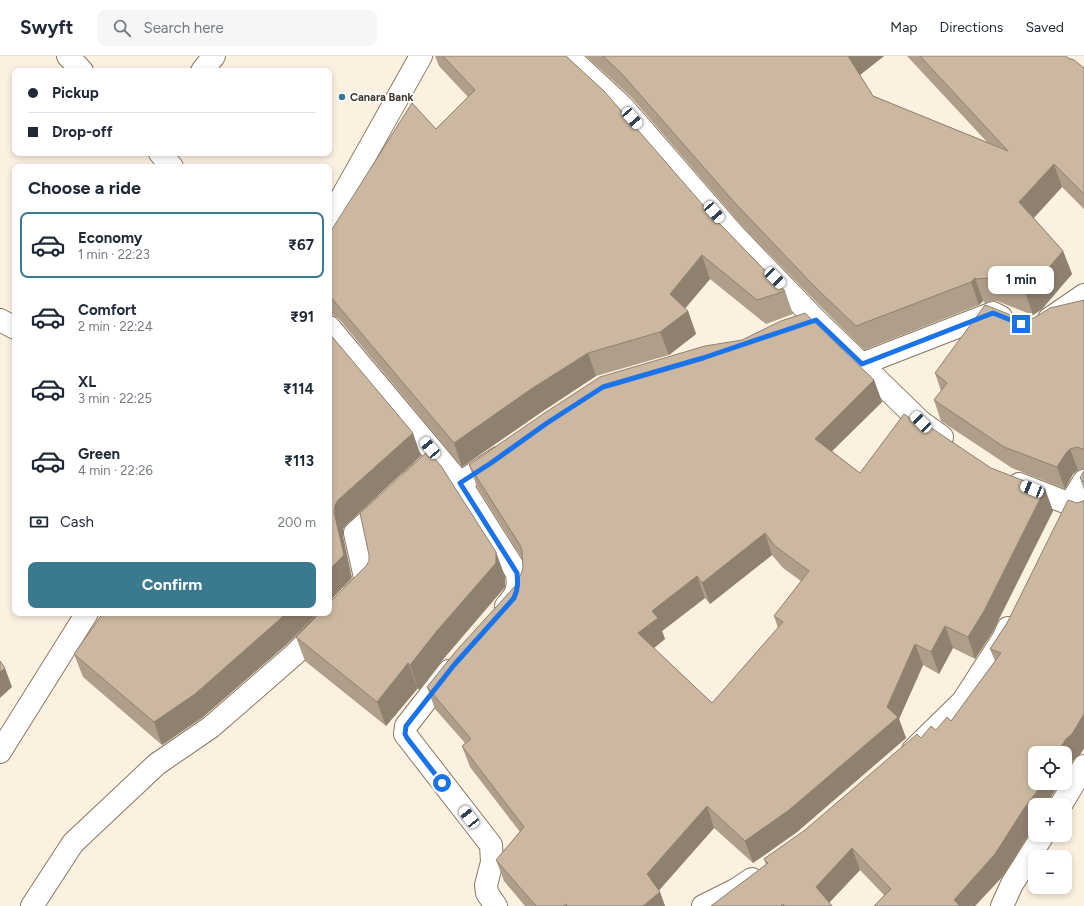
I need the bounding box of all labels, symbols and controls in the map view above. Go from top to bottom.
search box [97,10,377,46]
text: Swyft [20,16,73,39]
icon: search [111,17,133,39]
text: Search here [143,19,224,37]
text: Map [890,19,918,36]
text: Directions [940,19,1003,36]
text: Saved [1025,19,1064,36]
text: Pickup [52,84,99,102]
place label: Canara Bank [350,91,413,104]
marker: Canara Bank [337,92,347,102]
car [620,105,644,131]
text: Drop-off [52,123,113,141]
text: Choose a ride [28,177,141,199]
car [702,199,726,225]
icon: car [30,227,66,263]
text: Economy [78,229,143,247]
text: ₹67 [288,236,314,254]
text: 1 min · 22:23 [78,247,150,262]
car [762,265,788,291]
callout: 1 min [988,266,1054,294]
text: 1 min [1006,272,1036,287]
icon: car [30,299,66,335]
text: Comfort [78,301,137,319]
text: ₹91 [290,308,314,326]
route end [1012,315,1030,333]
text: 2 min · 22:24 [78,319,153,334]
icon: car [30,371,66,407]
text: XL [78,373,96,391]
text: ₹114 [283,380,314,398]
text: 3 min · 22:25 [78,391,152,406]
car [908,409,934,435]
car [418,435,442,461]
icon: car [30,443,66,479]
text: Green [78,445,120,463]
text: ₹113 [284,452,314,470]
text: 4 min · 22:26 [78,463,153,478]
car [1019,479,1045,499]
icon: cash [28,511,50,533]
text: Cash [60,513,94,531]
text: 200 m [278,515,316,530]
button: Confirm [28,562,316,608]
map controls [1028,746,1072,894]
button: locate [1028,746,1072,790]
route start [433,774,451,792]
button: + [1028,798,1072,842]
car [457,804,481,830]
button: − [1028,850,1072,894]

